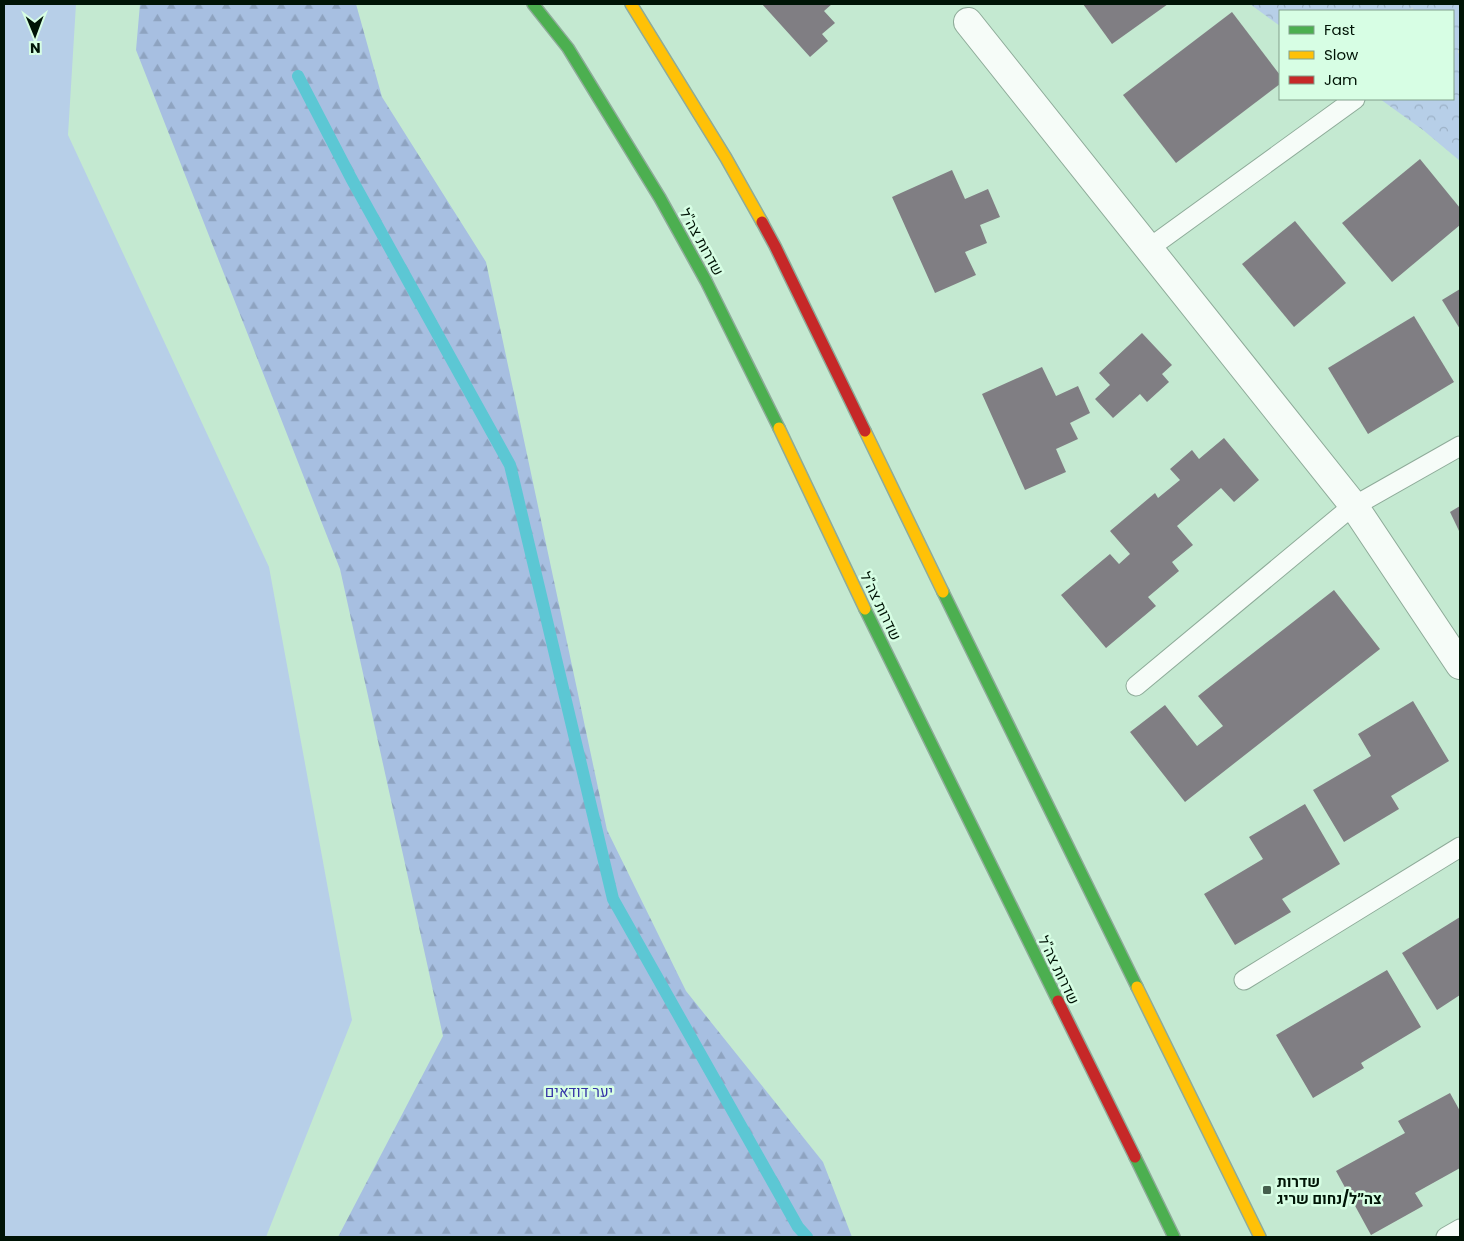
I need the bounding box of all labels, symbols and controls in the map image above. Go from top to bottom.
north arrow [10,10,60,60]
legend [1279,10,1454,100]
text: Fast [1324,19,1355,40]
text: N [30,38,41,58]
text: Slow [1324,44,1359,65]
text: Jam [1324,69,1358,90]
street label: שדרות צה"ל [675,205,729,279]
street label: שדרות צה"ל [855,568,907,644]
street label: שדרות צה"ל [1033,932,1085,1008]
park label: יער דודאים [545,1081,613,1102]
place label: שדרות צה״ל/נחום שריג [1277,1171,1382,1209]
marker: שדרות צה״ל/נחום שריג [1261,1184,1273,1196]

